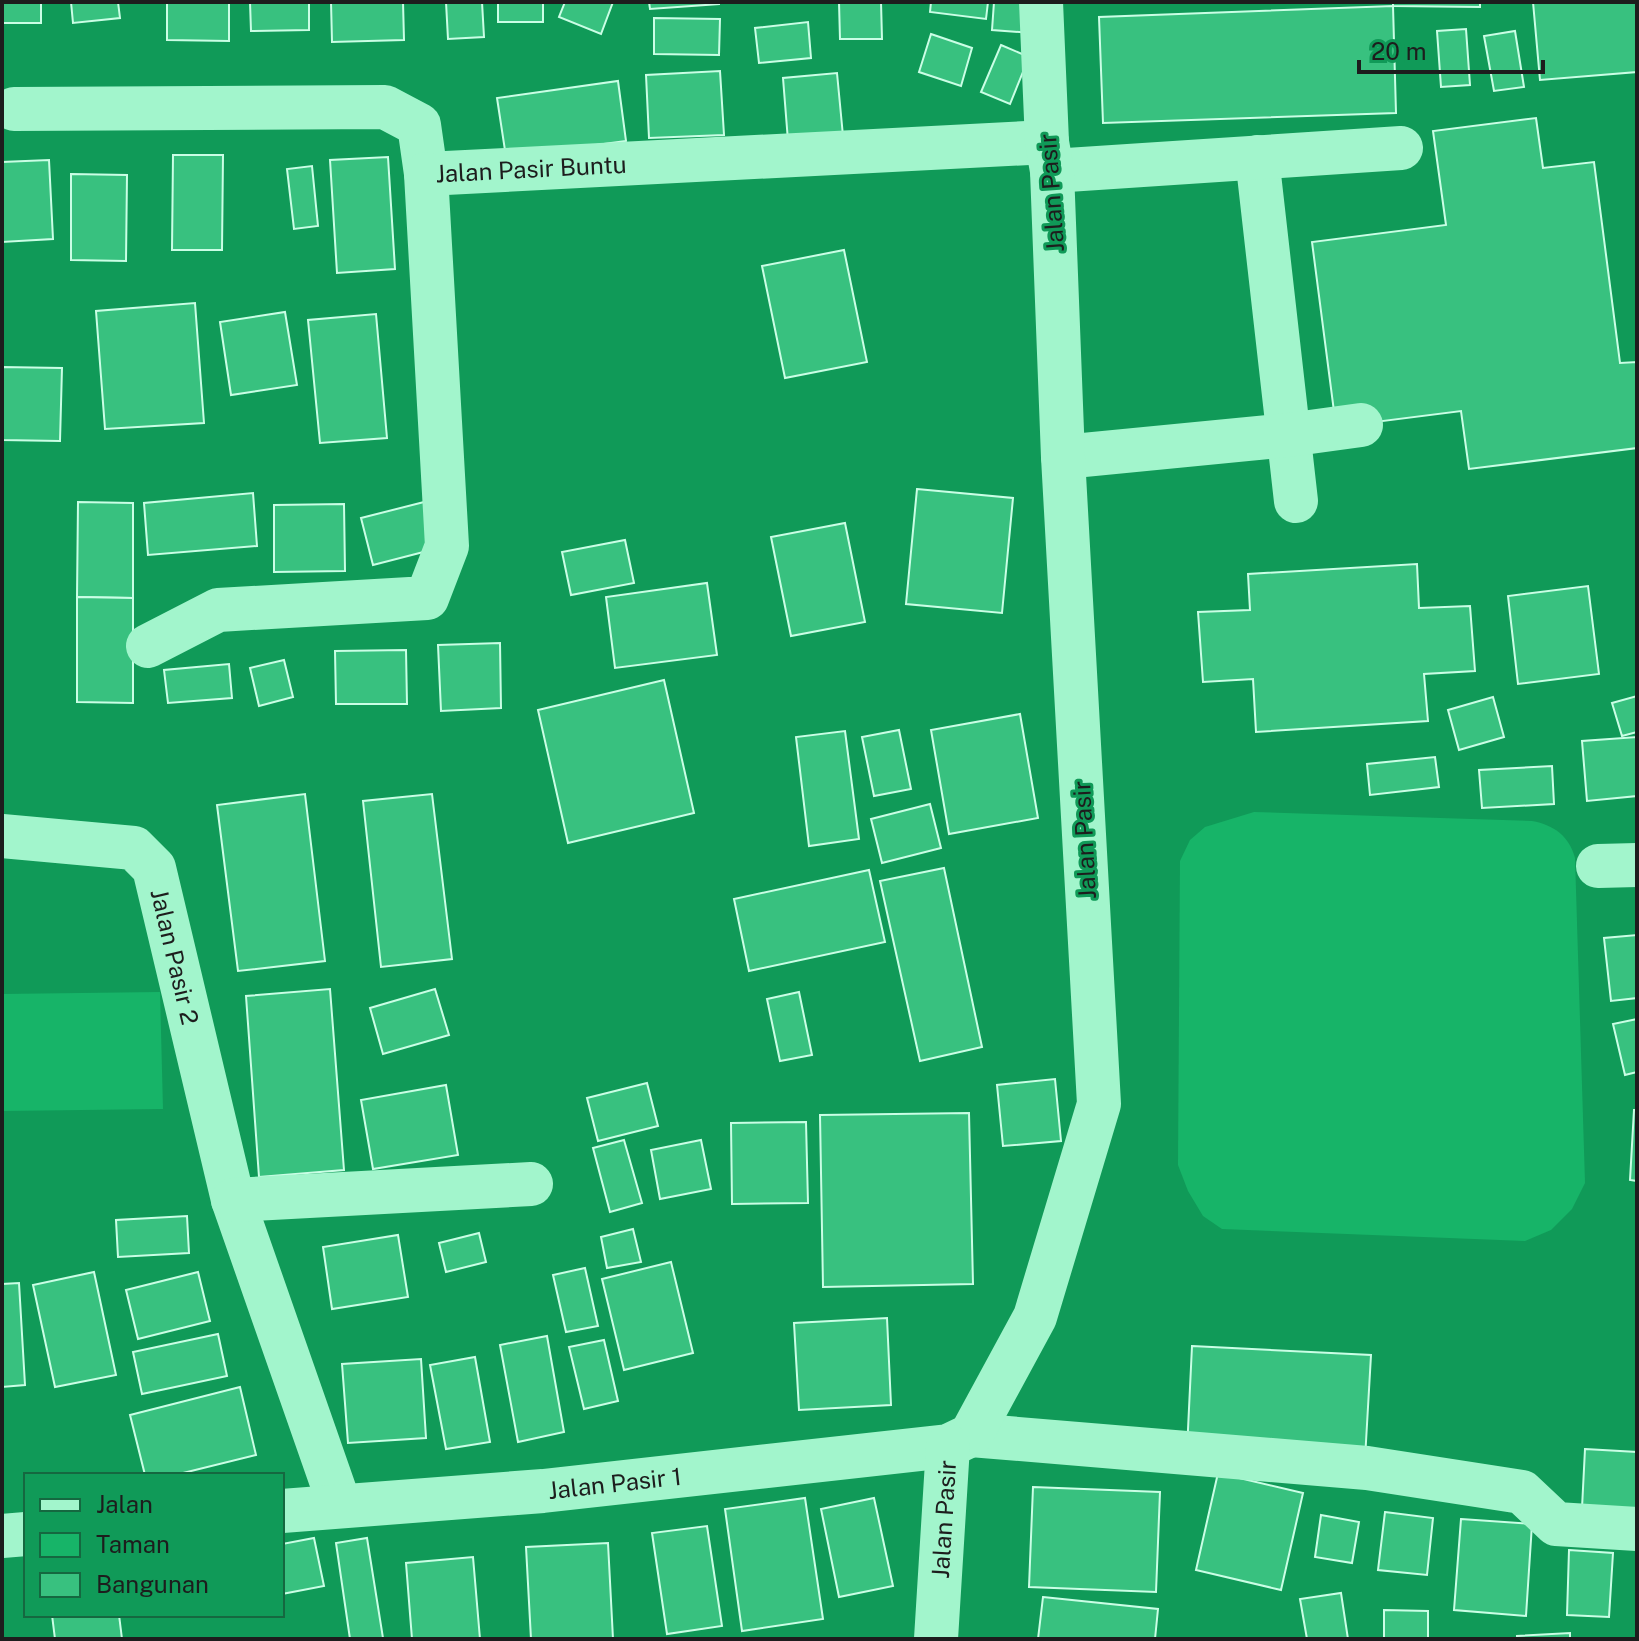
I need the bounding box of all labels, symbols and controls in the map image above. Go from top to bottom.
scale bar [1359,24,1543,74]
text: 20 m [1371,37,1427,65]
street label: Jalan Pasir [1033,133,1069,253]
street label: Jalan Pasir Buntu [435,150,627,187]
street label: Jalan Pasir [1067,780,1101,900]
street label: Jalan Pasir 2 [145,886,205,1027]
street label: Jalan Pasir [926,1459,961,1579]
street label: Jalan Pasir 1 [547,1462,683,1504]
legend [24,1473,284,1617]
text: Jalan [96,1490,153,1518]
text: Taman [96,1530,170,1558]
text: Bangunan [96,1570,209,1598]

